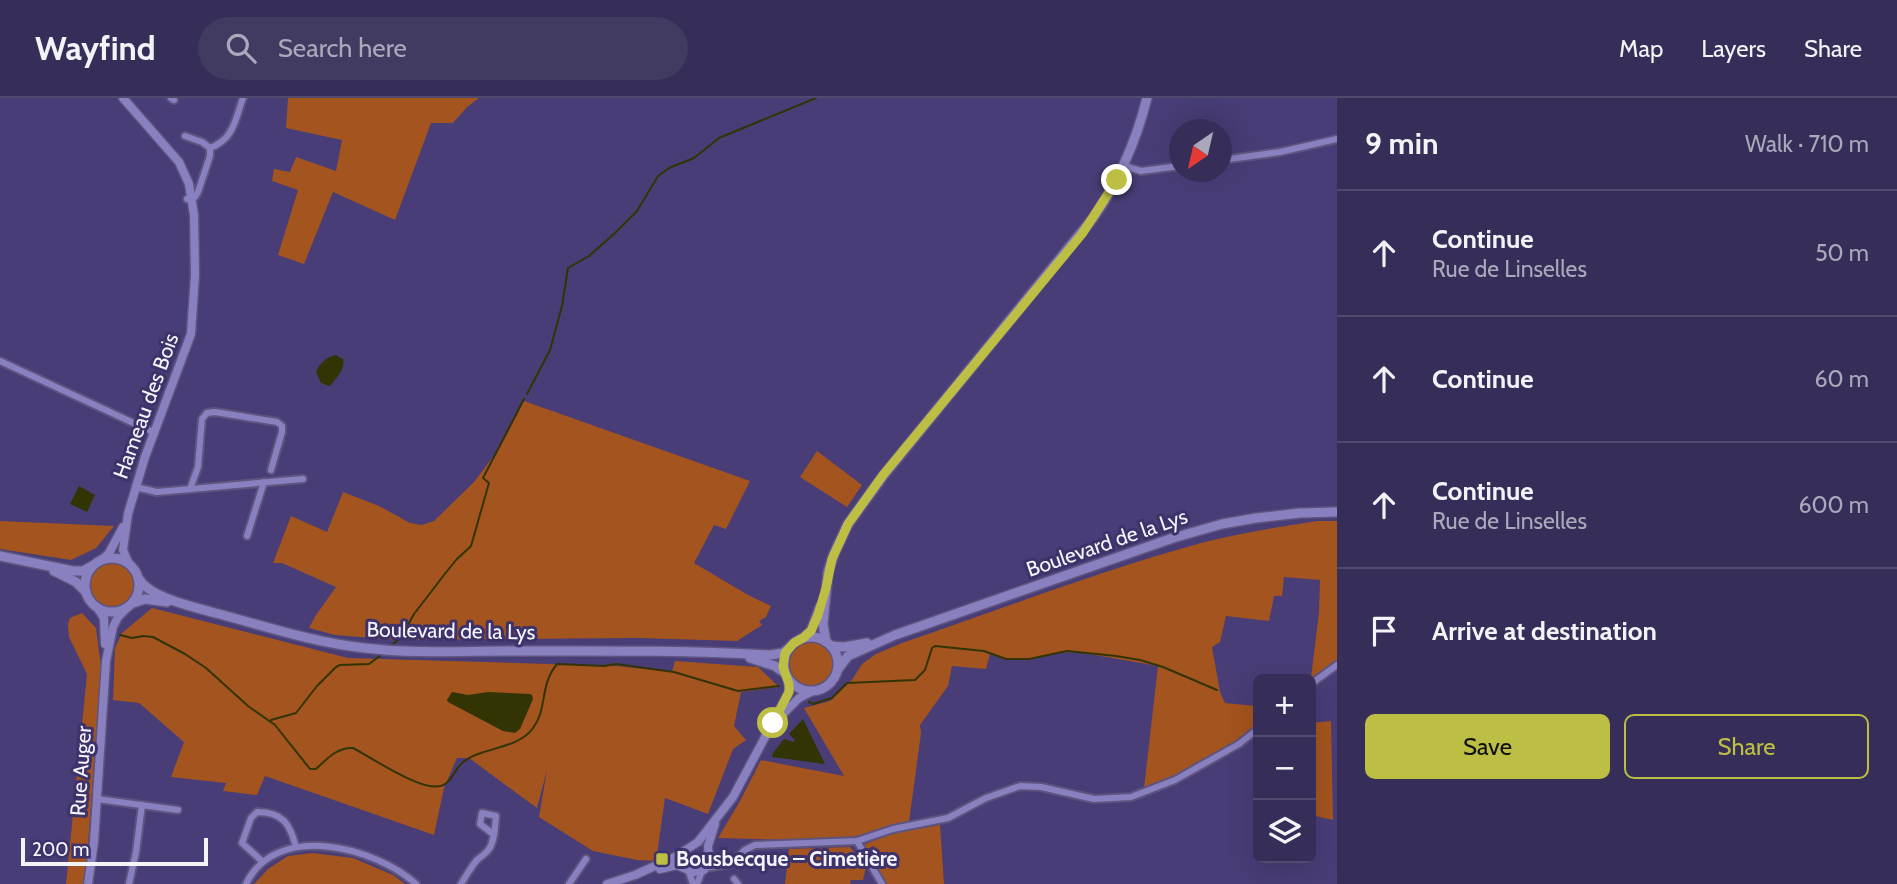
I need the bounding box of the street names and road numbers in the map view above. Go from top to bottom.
street label: Hameau des Bois [108,330,183,482]
street label: Boulevard de la Lys [1023,503,1191,582]
street label: Boulevard de la Lys [366,617,536,644]
street label: Rue Auger [65,725,96,817]

